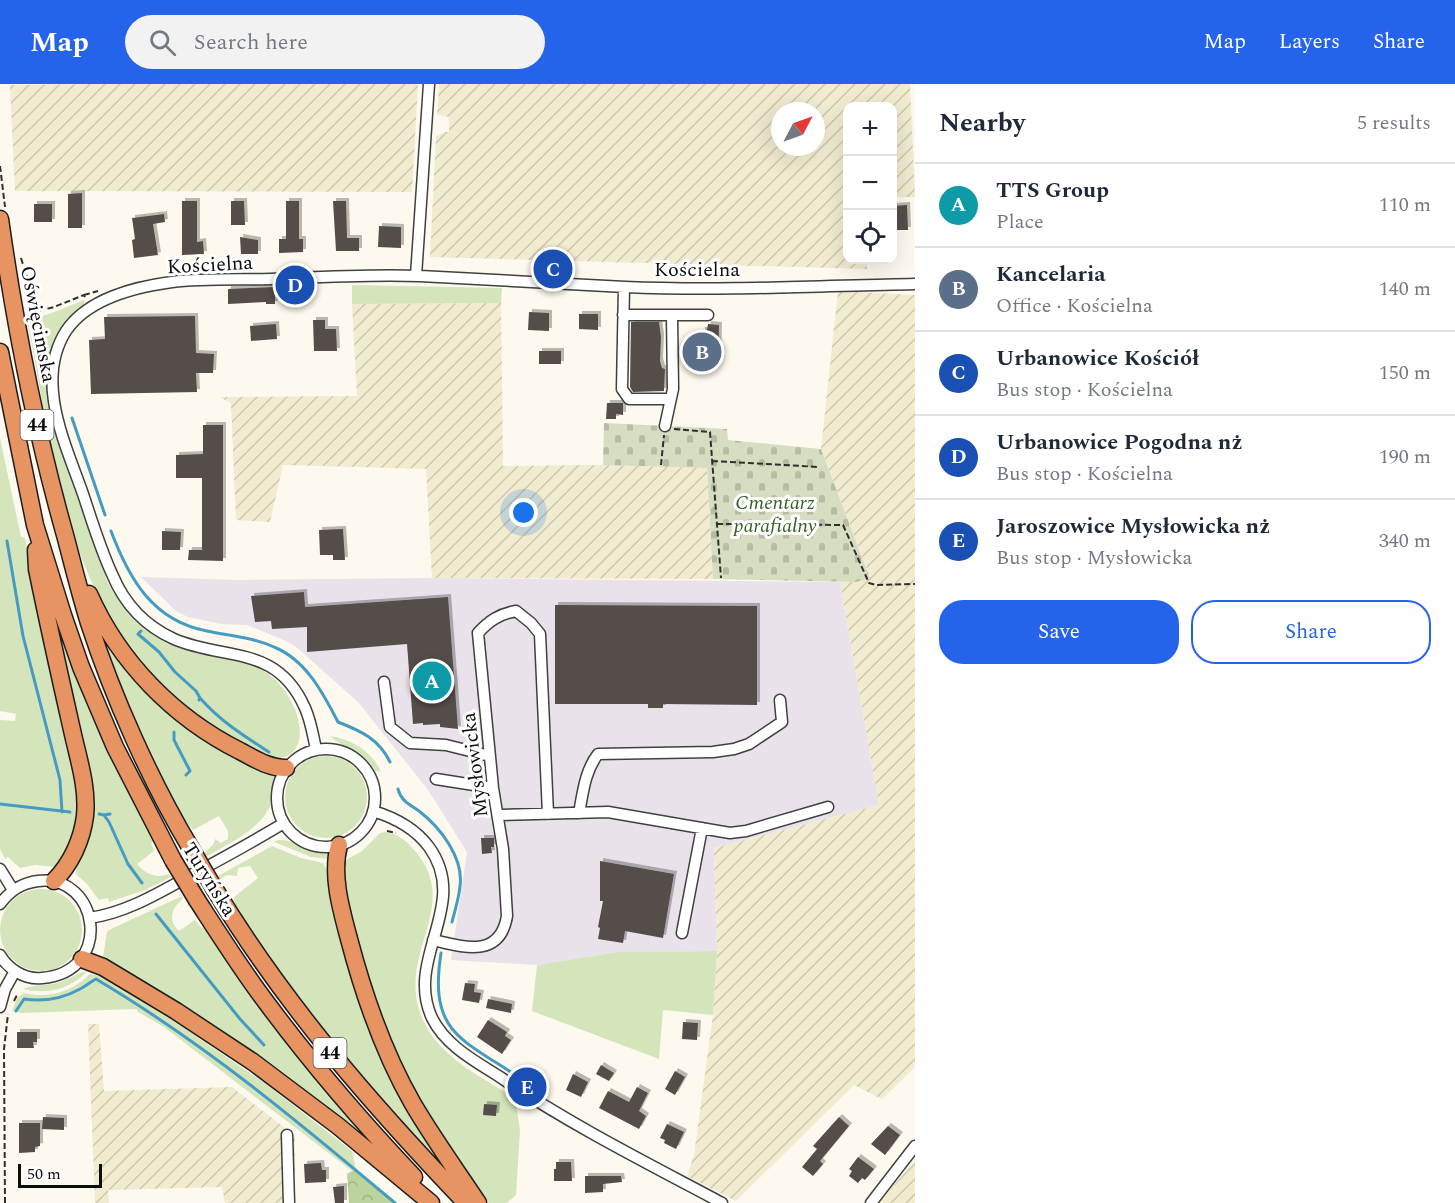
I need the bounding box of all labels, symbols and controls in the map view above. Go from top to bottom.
search box [125,15,545,69]
text: Map [30,21,89,64]
icon: search [146,26,179,59]
text: Search here [194,26,308,59]
text: Map [1204,26,1246,58]
text: Layers [1279,26,1340,58]
text: Share [1373,26,1425,58]
north arrow [771,102,825,156]
map controls [843,102,897,264]
button: + [843,102,897,156]
text: Nearby [939,103,1025,143]
text: 5 results [1357,108,1431,138]
button: − [843,156,897,210]
text: TTS Group [996,174,1109,207]
text: A [951,190,966,220]
text: 110 m [1379,190,1431,220]
text: Place [996,207,1044,237]
button: locate [843,210,897,264]
pin: C [534,246,572,291]
street label: Kościelna [166,248,254,282]
street label: Kościelna [654,255,740,285]
text: Kancelaria [996,258,1106,291]
pin: D [276,262,314,308]
street label: Oświęcimska [12,263,64,385]
text: B [951,274,966,304]
text: 140 m [1379,274,1431,304]
text: Office · Kościelna [996,291,1153,321]
pin: B [682,330,722,374]
text: Urbanowice Kościół [996,342,1199,375]
text: C [951,358,966,388]
text: 150 m [1379,358,1431,388]
text: Bus stop · Kościelna [996,375,1173,405]
road number: 44 [20,410,54,440]
text: Urbanowice Pogodna nż [996,426,1242,459]
text: D [950,442,967,472]
text: 190 m [1379,442,1431,472]
text: Bus stop · Kościelna [996,459,1173,489]
park label: Cmentarz parafialny [732,488,817,541]
your location [509,498,538,527]
text: Jaroszowice Mysłowicka nż [996,510,1270,543]
text: E [952,526,965,556]
text: 340 m [1379,526,1431,556]
text: Bus stop · Mysłowicka [996,543,1192,573]
button: Save [939,600,1179,664]
button: Share [1191,600,1431,664]
pin: A [412,658,452,704]
street label: Mysłowicka [454,710,496,819]
street label: Turyńska [174,836,244,923]
road number: 44 [314,1038,346,1068]
pin: E [508,1064,546,1110]
scale bar [18,1161,102,1188]
text: 50 m [27,1162,61,1186]

